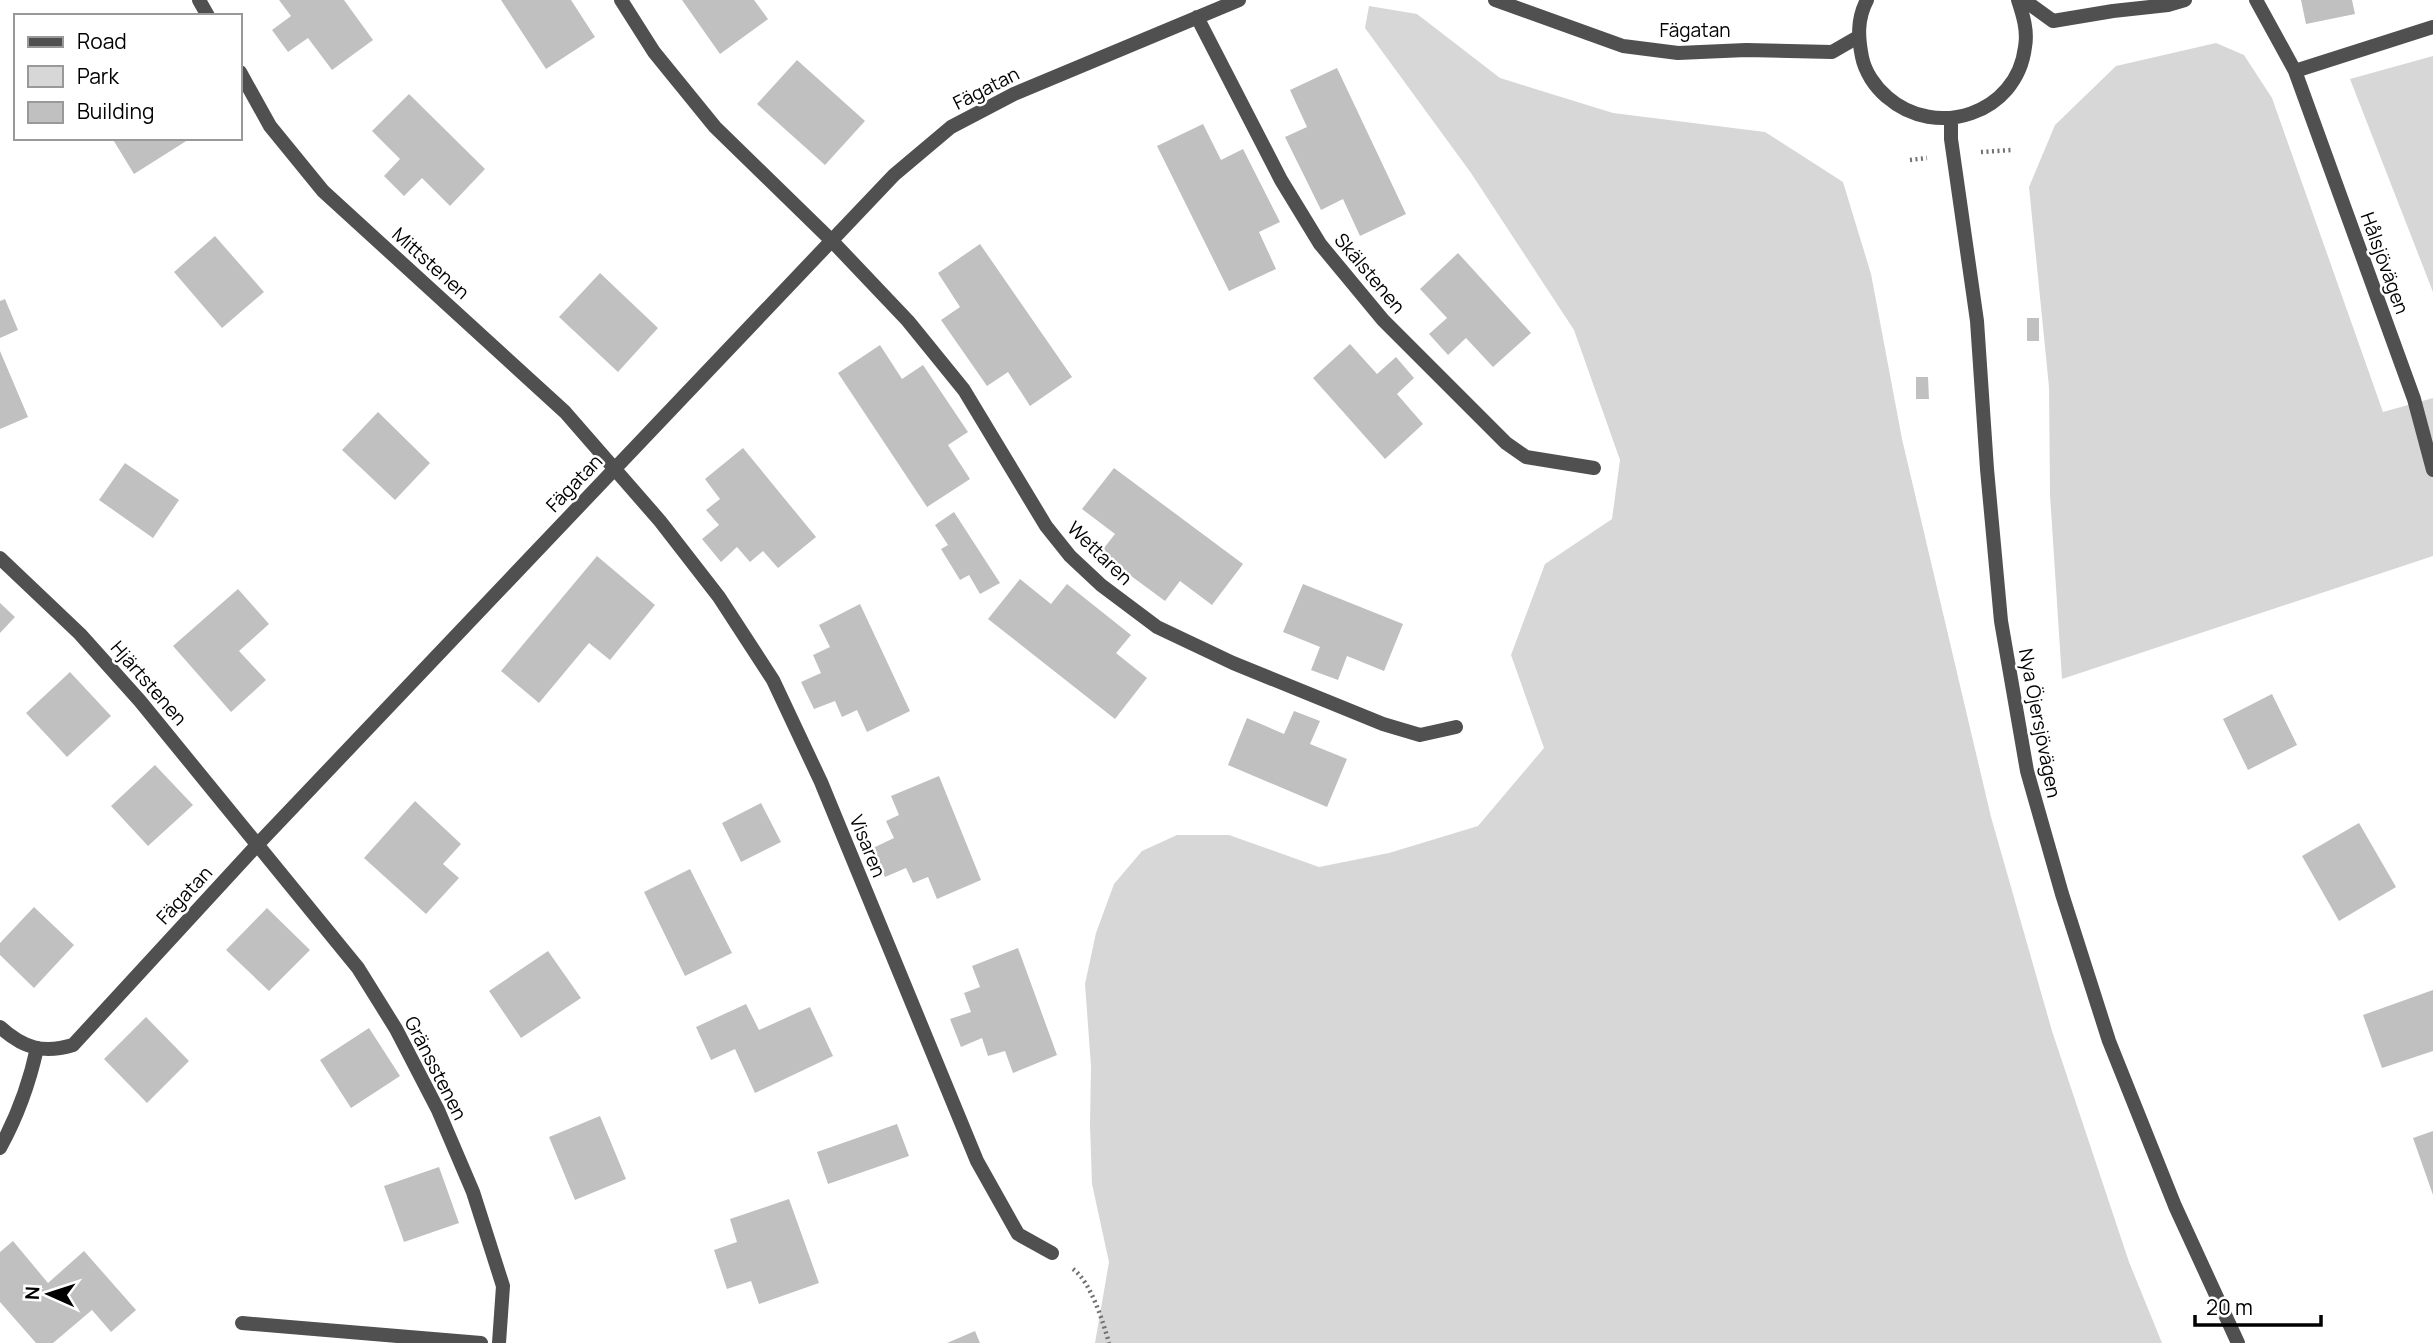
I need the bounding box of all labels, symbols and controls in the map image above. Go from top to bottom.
legend [14,14,242,140]
street label: Fägatan [1660,17,1731,43]
text: Road [77,27,127,55]
street label: Fägatan [948,60,1024,116]
text: Park [77,62,119,90]
text: Building [77,97,154,125]
street label: Hålsjövägen [2355,208,2415,318]
street label: Mittstenen [387,221,475,305]
street label: Skälstenen [1329,227,1411,319]
street label: Fägatan [540,448,608,518]
street label: Wettaren [1062,515,1138,591]
street label: Hjärtstenen [105,635,193,731]
street label: Nya Öjersjövägen [2013,646,2067,800]
street label: Visaren [844,811,892,881]
street label: Fägatan [150,860,218,930]
street label: Gränsstenen [399,1012,473,1124]
north arrow [14,1259,84,1329]
scale bar [2195,1284,2321,1328]
text: N [19,1286,45,1301]
text: 20 m [2206,1293,2253,1321]

